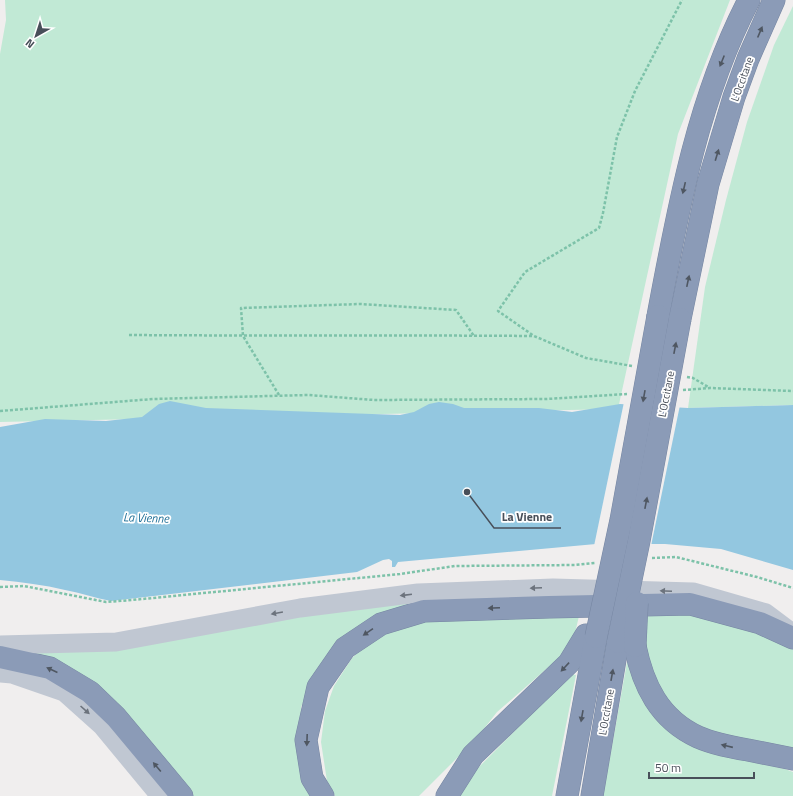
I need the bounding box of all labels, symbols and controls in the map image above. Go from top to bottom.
north arrow [16,16,56,56]
one-way arrow [757,25,763,37]
text: N [22,35,38,52]
street label: L'Occitane [727,54,758,104]
one-way arrow [718,56,724,68]
one-way arrow [714,148,720,160]
one-way arrow [680,181,686,194]
one-way arrow [686,275,692,287]
one-way arrow [672,342,678,354]
street label: L'Occitane [654,369,678,418]
one-way arrow [640,390,646,402]
one-way arrow [643,497,649,509]
callout: La Vienne [494,504,561,528]
water label: La Vienne [123,507,171,528]
text: La Vienne [502,507,552,526]
one-way arrow [529,585,542,591]
one-way arrow [659,588,672,594]
one-way arrow [400,591,412,598]
one-way arrow [488,605,500,612]
one-way arrow [271,610,284,616]
one-way arrow [363,628,374,636]
one-way arrow [560,662,569,672]
one-way arrow [47,667,58,673]
one-way arrow [609,669,615,681]
street label: L'Occitane [594,687,618,736]
one-way arrow [80,706,90,715]
one-way arrow [578,710,584,722]
one-way arrow [304,734,310,747]
one-way arrow [721,742,734,748]
scale bar [649,754,754,780]
text: 50 m [655,758,681,777]
one-way arrow [152,761,161,772]

